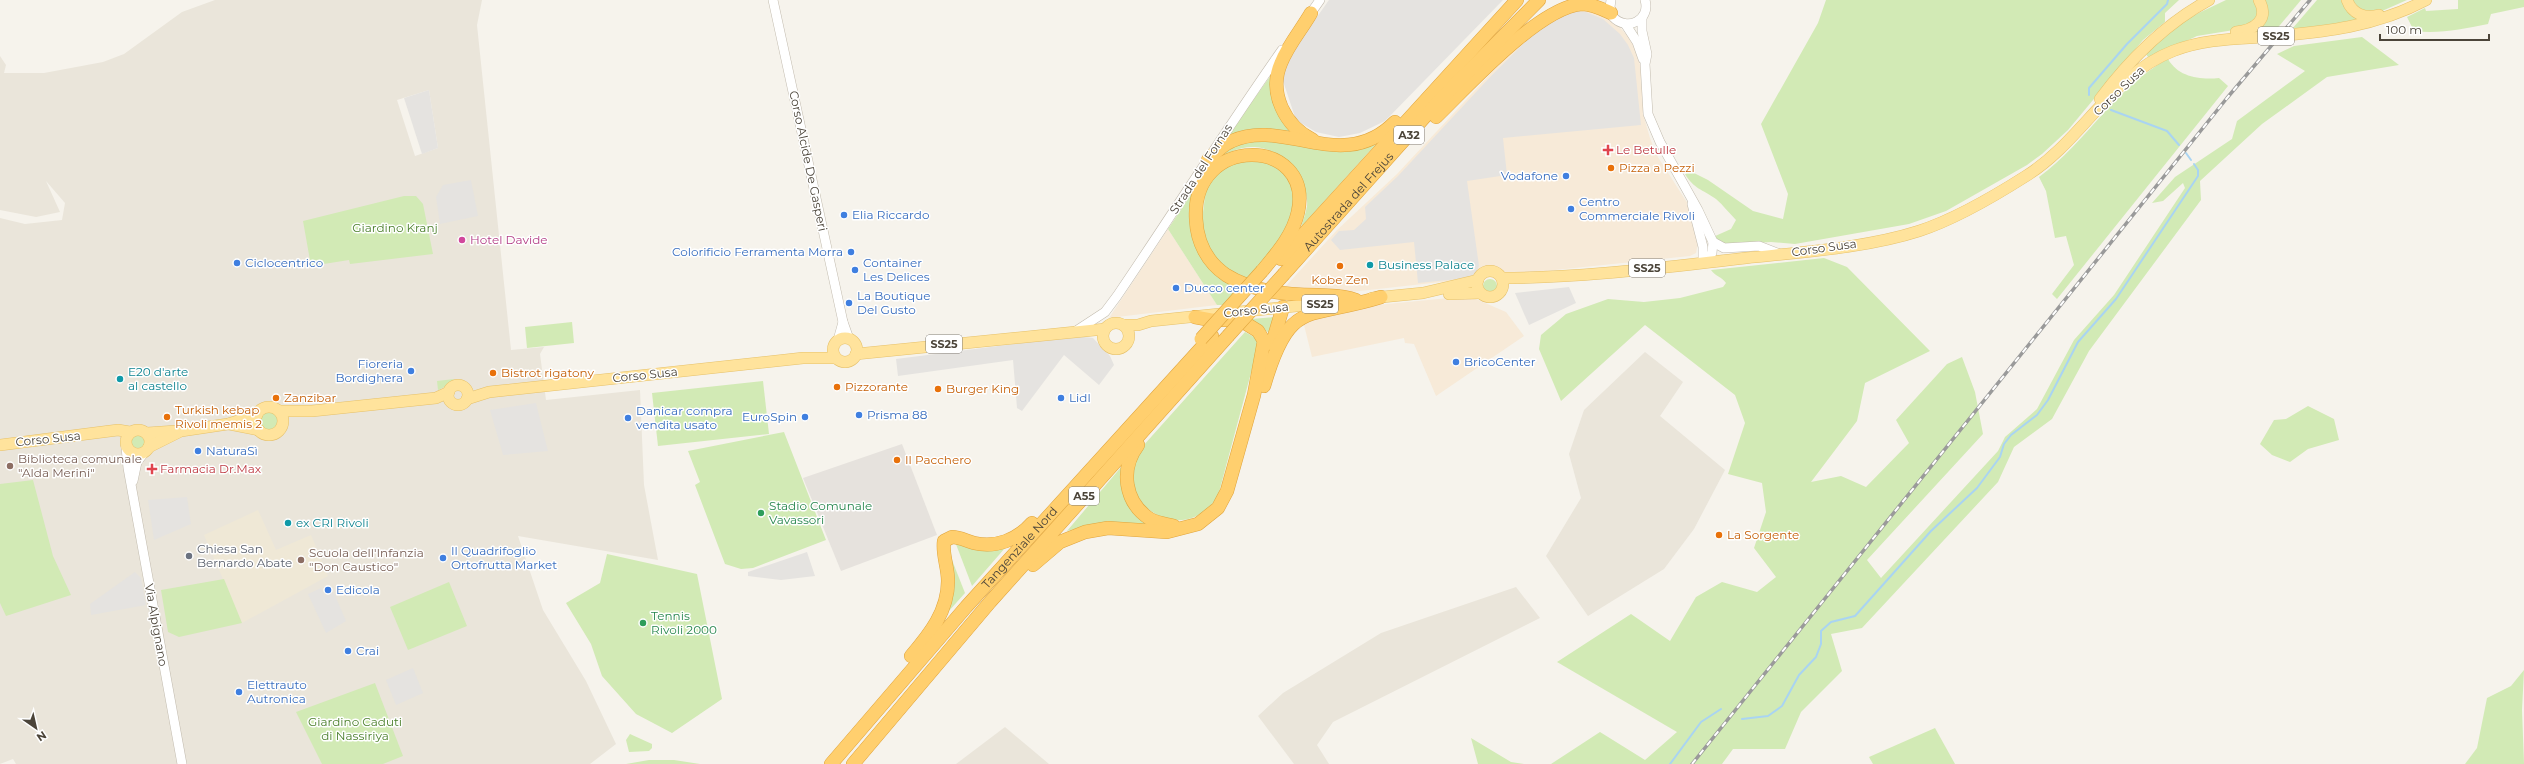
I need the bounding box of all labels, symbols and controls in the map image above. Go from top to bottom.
scale bar [2380,16,2489,42]
text: 100 m [2386,22,2422,37]
road number: SS25 [2258,27,2294,45]
street label: Corso Susa [2090,63,2147,119]
street label: Corso Alcide De Gasperi [786,89,831,232]
street label: Strada del Fornas [1166,121,1235,217]
road number: A32 [1394,126,1424,144]
place label: Le Betulle [1616,142,1676,157]
marker: Le Betulle [1603,145,1613,155]
street label: Autostrada del Frejus [1300,149,1397,254]
place label: Pizza a Pezzi [1619,160,1695,175]
marker: Pizza a Pezzi [1606,163,1616,173]
place label: Vodafone [1501,168,1558,183]
marker: Vodafone [1561,171,1571,181]
place label: Centro Commerciale Rivoli [1579,194,1695,223]
marker: Centro Commerciale Rivoli [1566,204,1576,214]
place label: Elia Riccardo [852,207,929,222]
marker: Elia Riccardo [839,210,849,220]
park label: Giardino Kranj [352,220,438,235]
place label: Hotel Davide [470,232,548,247]
marker: Hotel Davide [457,235,467,245]
street label: Corso Susa [1790,236,1857,259]
place label: Colorificio Ferramenta Morra [672,244,843,259]
marker: Colorificio Ferramenta Morra [846,247,856,257]
place label: Ciclocentrico [245,255,323,270]
place label: Container Les Delices [863,255,930,284]
place label: Business Palace [1378,257,1474,272]
marker: Ciclocentrico [232,258,242,268]
road number: SS25 [1629,259,1665,277]
marker: Business Palace [1365,260,1375,270]
marker: Kobe Zen [1335,261,1345,271]
marker: Container Les Delices [850,265,860,275]
place label: Kobe Zen [1311,272,1369,287]
place label: Ducco center [1184,280,1265,295]
marker: Ducco center [1171,283,1181,293]
place label: La Boutique Del Gusto [857,288,930,317]
road number: SS25 [1302,295,1338,313]
marker: La Boutique Del Gusto [844,298,854,308]
street label: Corso Susa [1223,299,1289,320]
road number: SS25 [926,335,962,353]
place label: BricoCenter [1464,354,1536,369]
place label: Fioreria Bordighera [335,356,403,385]
marker: BricoCenter [1451,357,1461,367]
place label: E20 d'arte al castello [128,364,188,393]
street label: Corso Susa [612,364,678,385]
place label: Bistrot rigatony [501,365,595,380]
marker: Fioreria Bordighera [406,366,416,376]
marker: Bistrot rigatony [488,368,498,378]
marker: E20 d'arte al castello [115,374,125,384]
place label: Pizzorante [845,379,908,394]
place label: Burger King [946,381,1019,396]
marker: Pizzorante [832,382,842,392]
marker: Burger King [933,384,943,394]
place label: Zanzibar [284,390,337,405]
place label: Lidl [1069,390,1091,405]
marker: Zanzibar [271,393,281,403]
marker: Lidl [1056,393,1066,403]
place label: Turkish kebap Rivoli memis 2 [175,402,262,431]
place label: Danicar compra vendita usato [636,403,733,432]
place label: Prisma 88 [867,407,928,422]
place label: EuroSpin [742,409,797,424]
marker: Prisma 88 [854,410,864,420]
marker: Turkish kebap Rivoli memis 2 [162,412,172,422]
marker: EuroSpin [800,412,810,422]
marker: Danicar compra vendita usato [623,413,633,423]
street label: Corso Susa [15,428,81,449]
place label: NaturaSì [206,443,258,458]
marker: NaturaSì [193,446,203,456]
place label: Biblioteca comunale "Alda Merini" [18,451,142,480]
place label: Il Pacchero [905,452,971,467]
marker: Il Pacchero [892,455,902,465]
marker: Biblioteca comunale "Alda Merini" [5,461,15,471]
place label: Farmacia Dr.Max [160,461,262,476]
marker: Farmacia Dr.Max [147,464,157,474]
road number: A55 [1069,487,1099,505]
place label: Stadio Comunale Vavassori [769,498,872,527]
street label: Tangenziale Nord [978,503,1060,592]
marker: Stadio Comunale Vavassori [756,508,766,518]
place label: ex CRI Rivoli [296,515,369,530]
marker: ex CRI Rivoli [283,518,293,528]
place label: La Sorgente [1727,527,1799,542]
marker: La Sorgente [1714,530,1724,540]
place label: Chiesa San Bernardo Abate [197,541,292,570]
place label: Il Quadrifoglio Ortofrutta Market [451,543,557,572]
place label: Scuola dell'Infanzia "Don Caustico" [309,545,424,574]
marker: Chiesa San Bernardo Abate [184,551,194,561]
marker: Il Quadrifoglio Ortofrutta Market [438,553,448,563]
marker: Scuola dell'Infanzia "Don Caustico" [296,555,306,565]
street label: Via Alpignano [142,582,171,668]
place label: Edicola [336,582,380,597]
marker: Edicola [323,585,333,595]
place label: Tennis Rivoli 2000 [651,608,717,637]
marker: Tennis Rivoli 2000 [638,618,648,628]
place label: Crai [356,643,379,658]
marker: Crai [343,646,353,656]
place label: Elettrauto Autronica [247,677,307,706]
marker: Elettrauto Autronica [234,687,244,697]
north arrow [16,708,56,748]
park label: Giardino Caduti di Nassiriya [308,714,402,743]
text: N [34,728,49,745]

